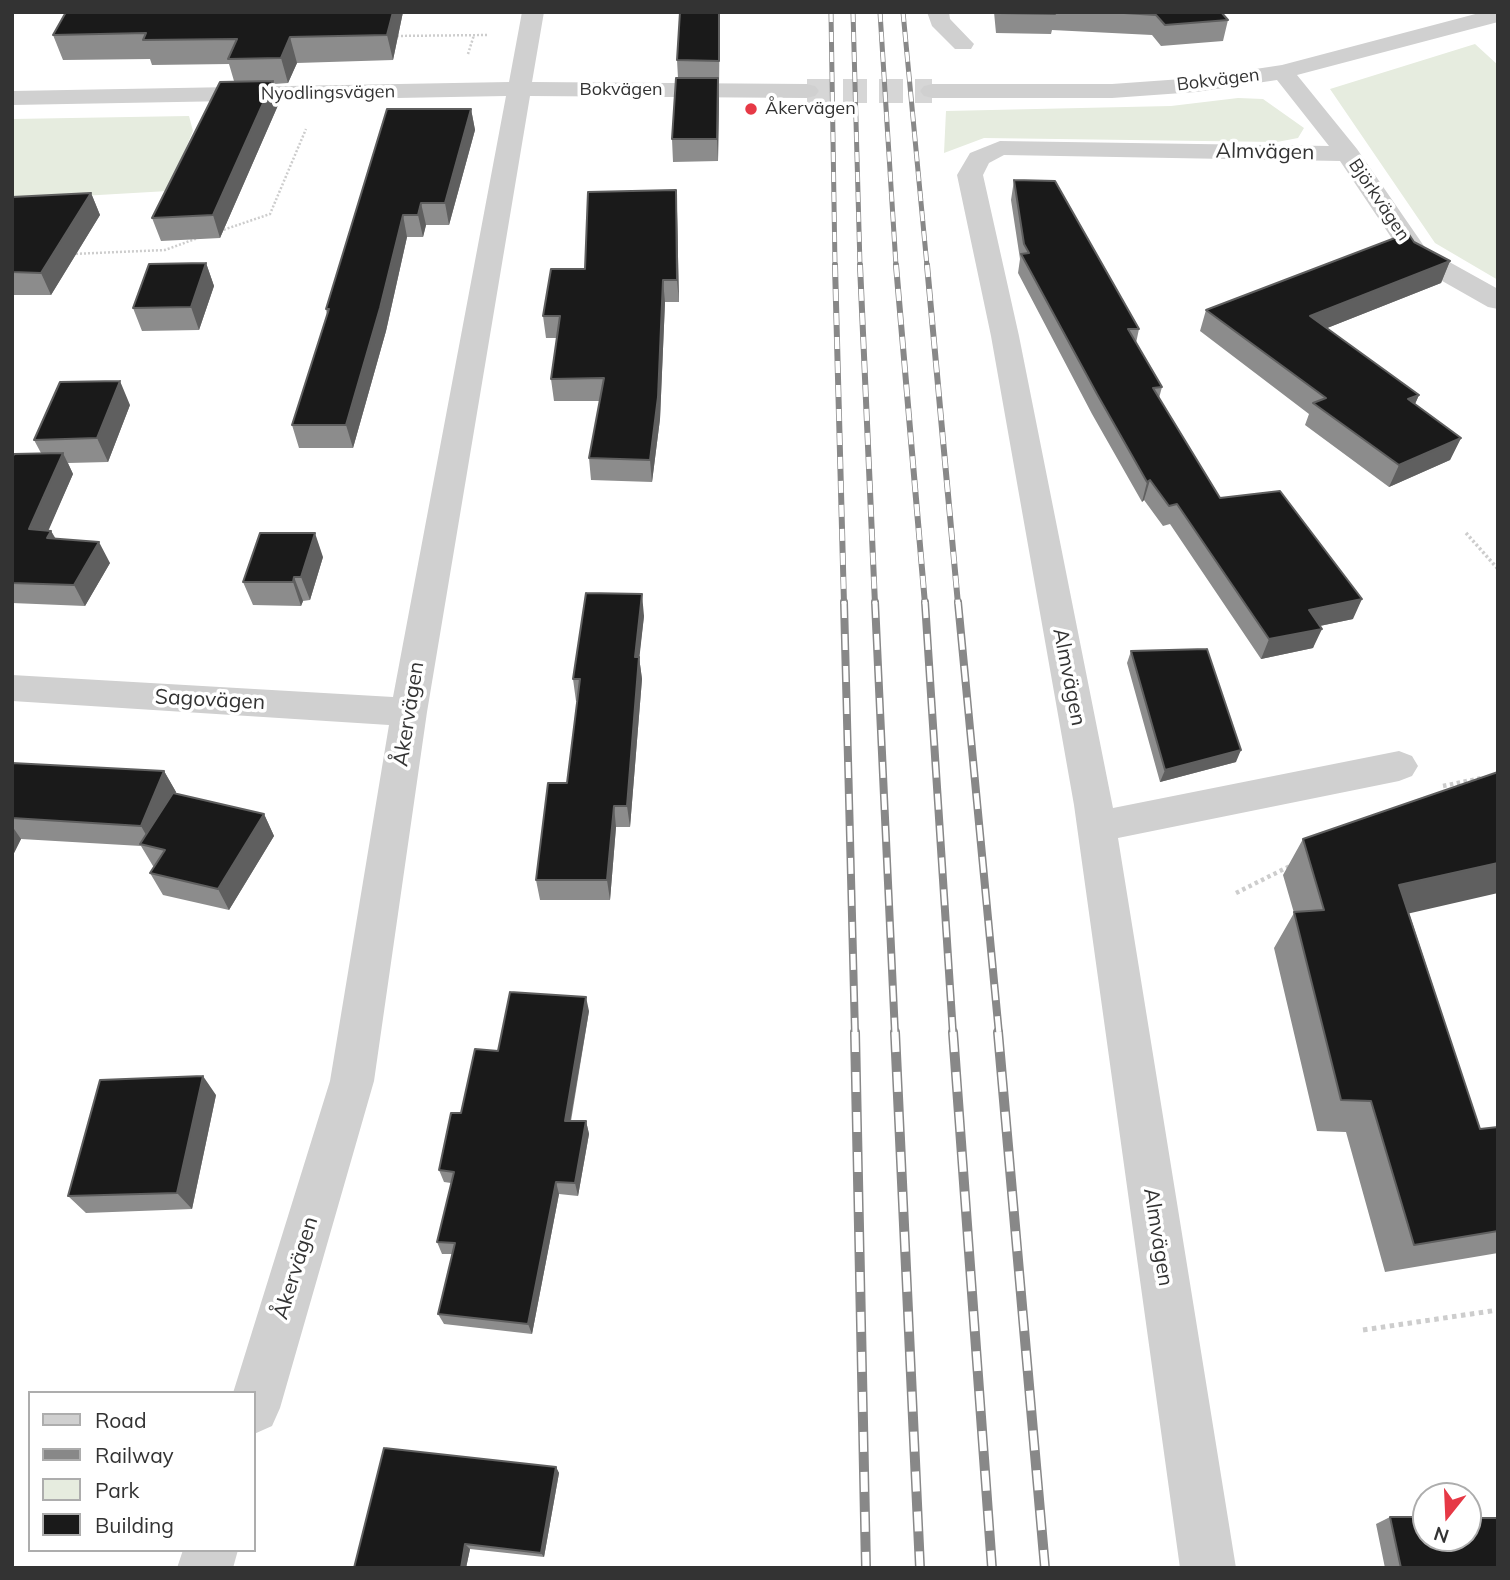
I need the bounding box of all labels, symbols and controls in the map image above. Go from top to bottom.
street label: Bokvägen [1175,64,1261,96]
street label: Bokvägen [579,79,663,101]
street label: Nyodlingsvägen [261,81,395,105]
place label: Åkervägen [765,98,856,120]
marker: Åkervägen [743,101,759,117]
street label: Almvägen [1215,139,1315,165]
street label: Björkvägen [1344,155,1414,245]
street label: Almvägen [1047,626,1091,728]
street label: Åkervägen [388,660,430,768]
street label: Sagovägen [154,685,266,715]
street label: Almvägen [1138,1186,1178,1288]
street label: Åkervägen [268,1214,324,1322]
legend [28,1391,256,1552]
text: Road [95,1407,146,1433]
text: Railway [95,1442,174,1468]
text: Park [95,1477,139,1503]
north arrow [1412,1482,1482,1552]
text: Building [95,1512,174,1538]
text: N [1431,1521,1452,1549]

